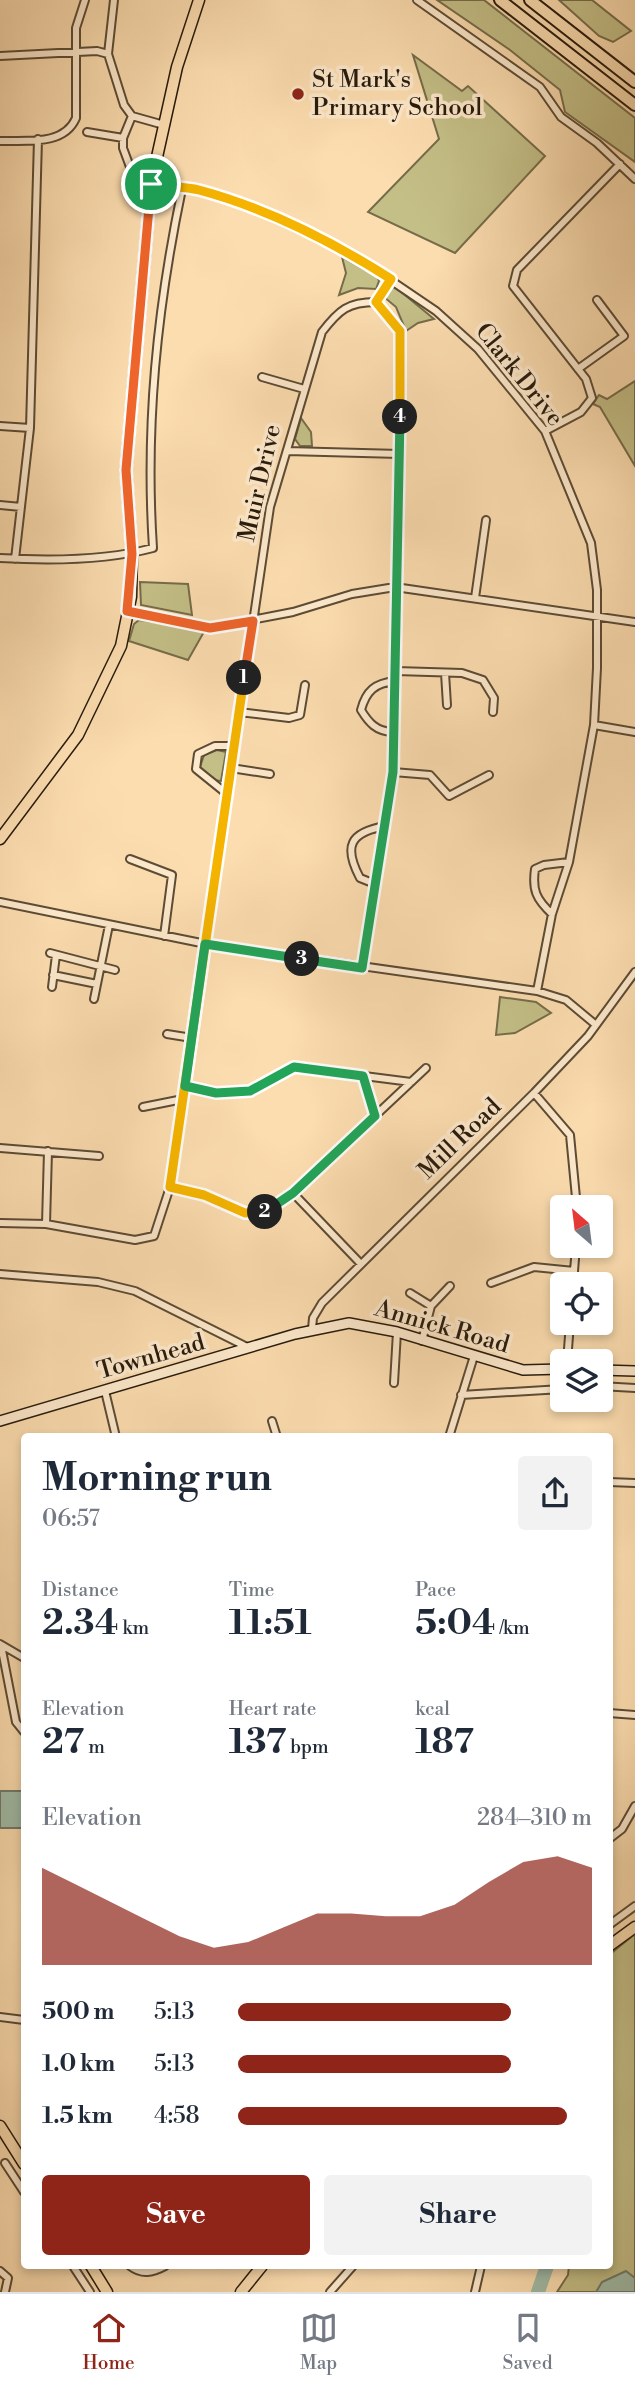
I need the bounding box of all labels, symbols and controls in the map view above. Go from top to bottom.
place label: St Mark's Primary School [312,65,482,123]
marker: St Mark's Primary School [290,86,306,102]
pin [121,154,181,214]
icon: arrive [132,165,170,203]
street label: Clark Drive [468,317,570,433]
pin: 4 [382,400,418,434]
text: 4 [393,404,406,428]
street label: Muir Drive [232,422,288,544]
pin: 1 [226,660,262,696]
text: 1 [239,665,248,689]
pin: 3 [284,942,320,976]
text: 3 [296,946,307,970]
street label: Mill Road [412,1092,508,1186]
pin: 2 [247,1194,282,1230]
north arrow [550,1195,612,1258]
map controls [550,1195,613,1412]
text: 2 [259,1199,270,1223]
button: locate [550,1272,613,1335]
street label: Annick Road [370,1293,513,1361]
street label: Townhead [94,1327,209,1387]
button: layers [550,1349,613,1412]
text: Morning run [42,1455,272,1502]
button: share [518,1456,592,1530]
text: 06:57 [42,1505,100,1533]
text: Distance [42,1578,119,1602]
text: Time [229,1578,274,1602]
text: Pace [415,1578,456,1602]
text: 2.34 [42,1602,119,1645]
text: 11:51 [229,1602,311,1645]
text: 5:04 [415,1602,496,1645]
text: km [119,1616,149,1640]
text: /km [496,1616,530,1640]
text: Elevation [42,1697,124,1721]
text: Heart rate [229,1697,316,1721]
text: kcal [415,1697,450,1721]
text: 27 [42,1721,84,1764]
text: 137 [229,1721,286,1764]
text: 187 [415,1721,474,1764]
text: m [84,1735,105,1759]
text: bpm [286,1735,329,1759]
text: Elevation [42,1804,142,1832]
text: 284–310 m [477,1804,592,1832]
text: 500 m [42,1998,114,2026]
text: 5:13 [154,1998,194,2026]
text: 1.0 km [42,2050,115,2078]
text: 5:13 [154,2050,194,2078]
text: 1.5 km [42,2102,113,2130]
text: 4:58 [154,2102,200,2130]
button: Save [42,2175,310,2255]
button: Share [324,2175,592,2255]
tab: Home [82,2309,135,2375]
tab: Map [300,2309,338,2375]
tab: Saved [503,2309,552,2375]

